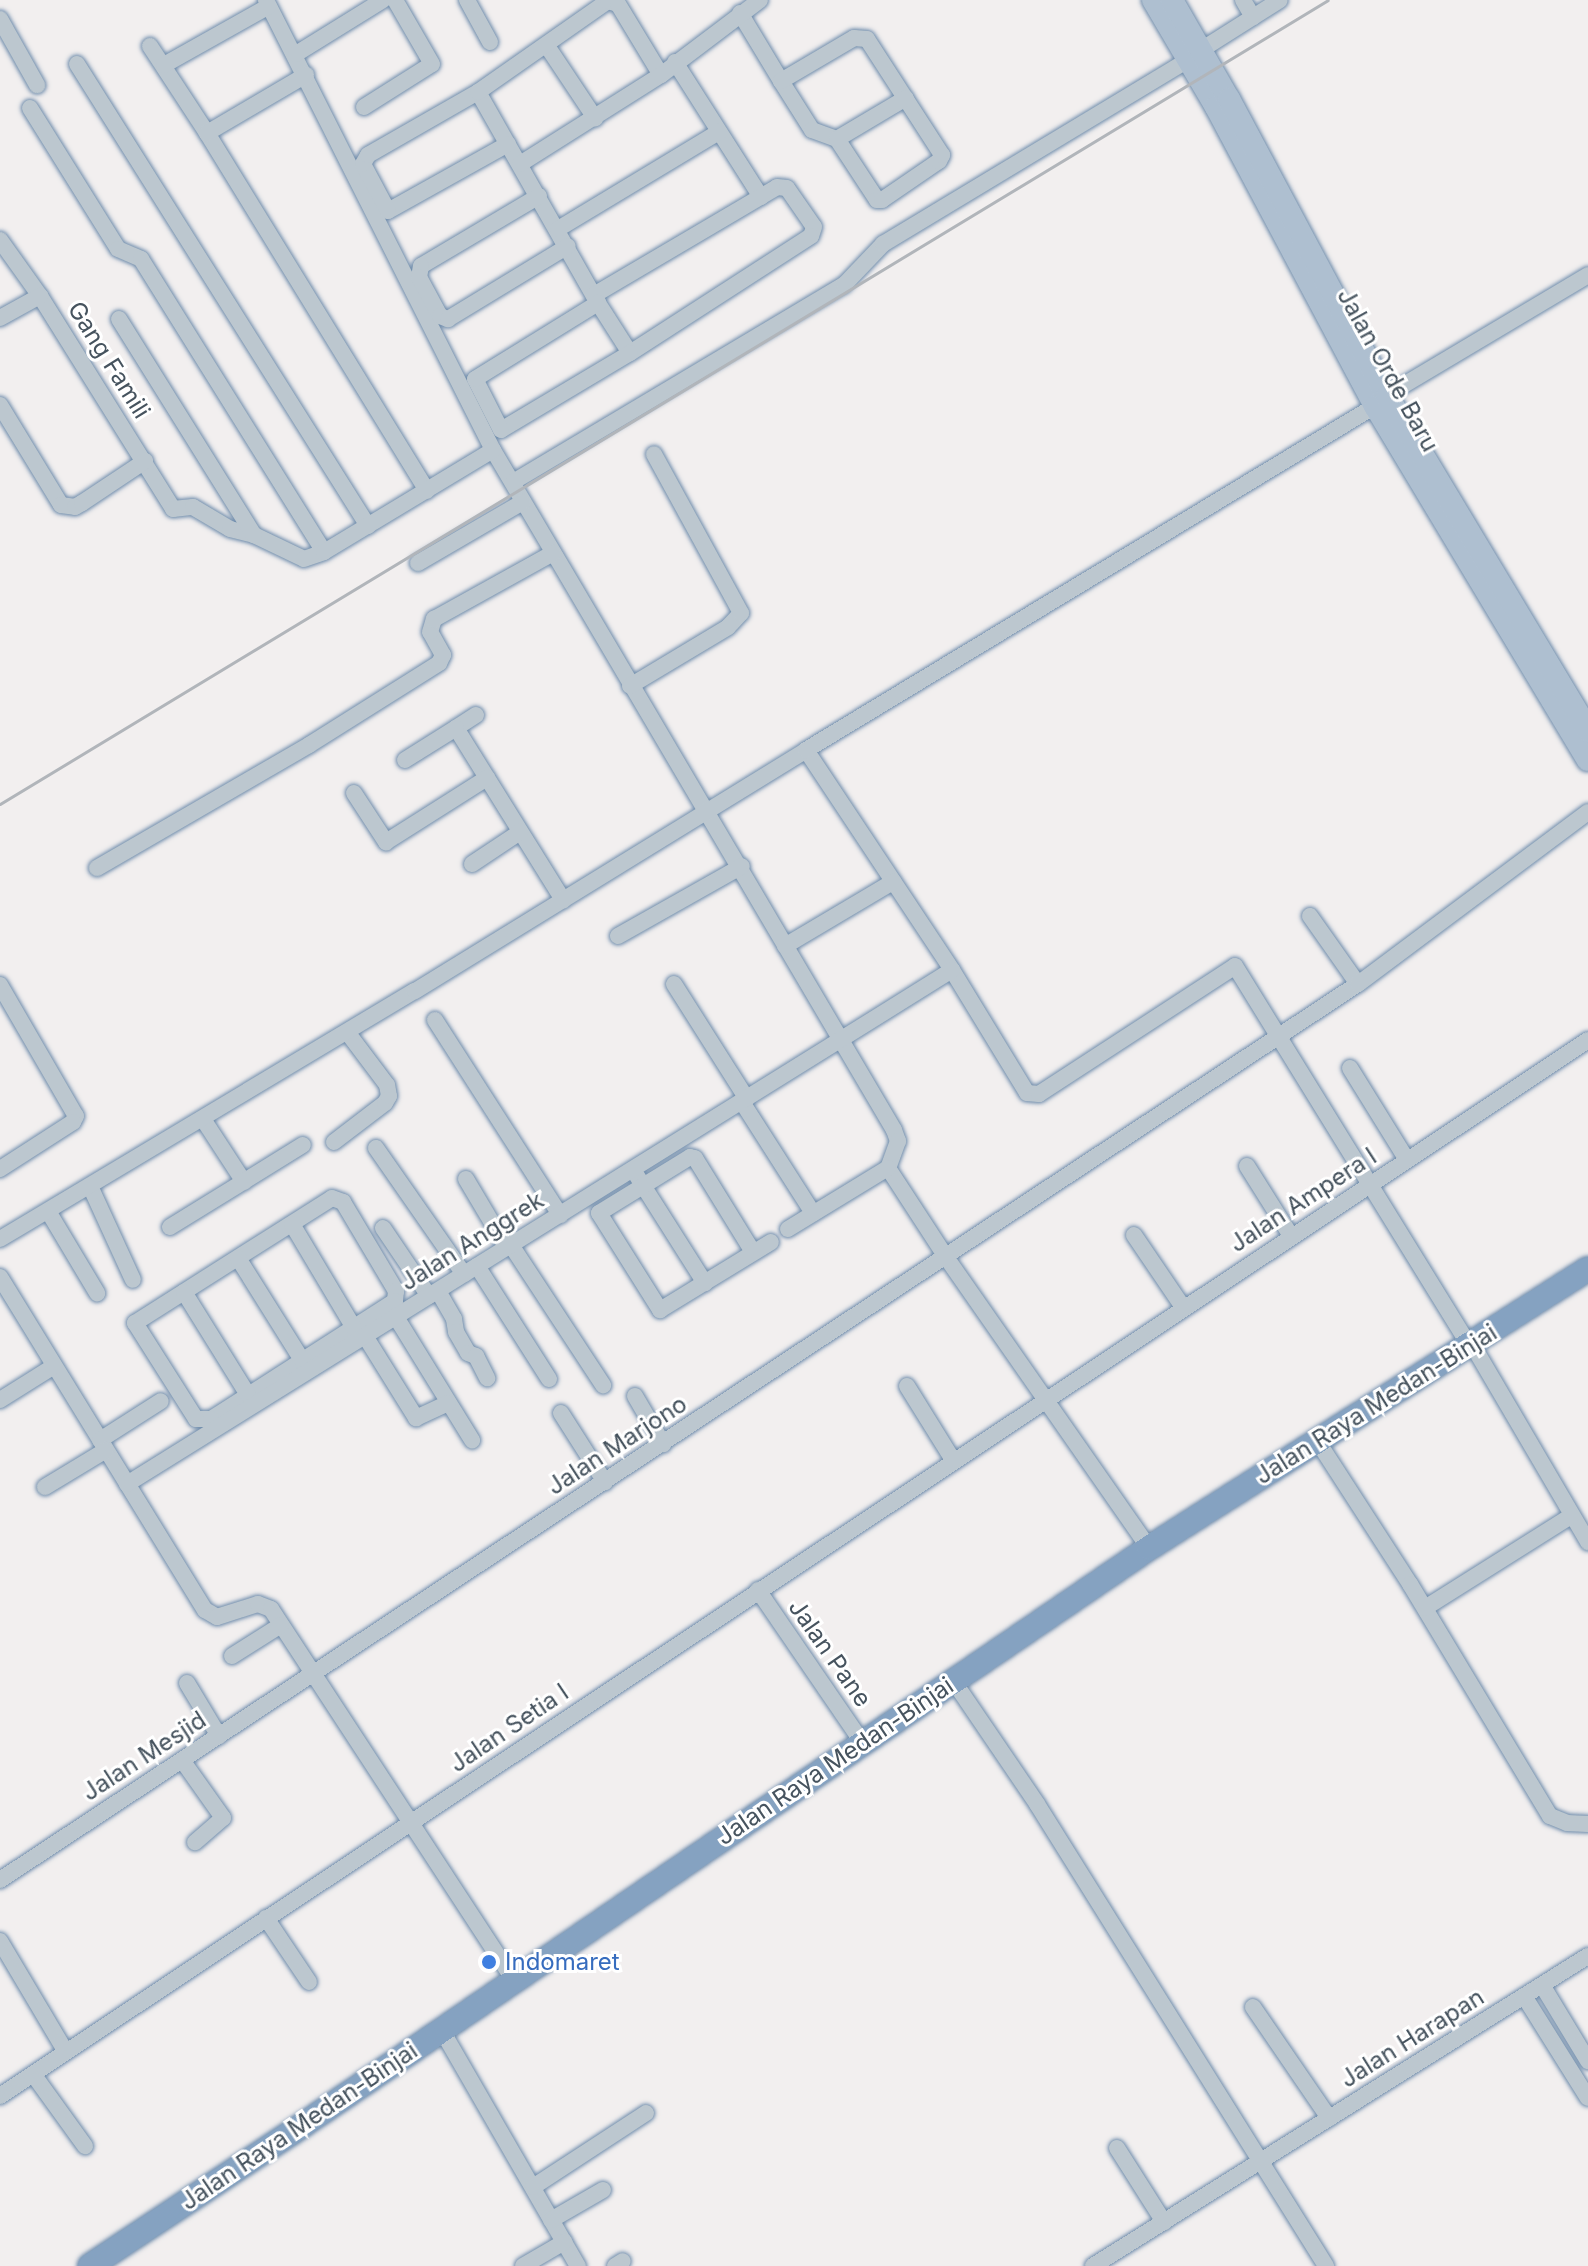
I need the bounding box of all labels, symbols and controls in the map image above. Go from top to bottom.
street label: Jalan Orde Baru [1331,283,1445,457]
street label: Gang Famili [62,296,156,424]
street label: Jalan Ampera I [1224,1142,1382,1258]
street label: Jalan Anggrek [395,1186,549,1296]
street label: Jalan Raya Medan-Binjai [1250,1318,1502,1490]
street label: Jalan Marjono [542,1389,692,1501]
street label: Jalan Pane [783,1594,877,1712]
street label: Jalan Raya Medan-Binjai [711,1671,959,1851]
street label: Jalan Setia I [444,1678,574,1778]
street label: Jalan Mesjid [77,1705,211,1807]
place label: Indomaret [505,1948,620,1976]
marker: Indomaret [480,1953,498,1971]
street label: Jalan Harapan [1335,1982,1489,2094]
street label: Jalan Raya Medan-Binjai [175,2036,423,2216]

